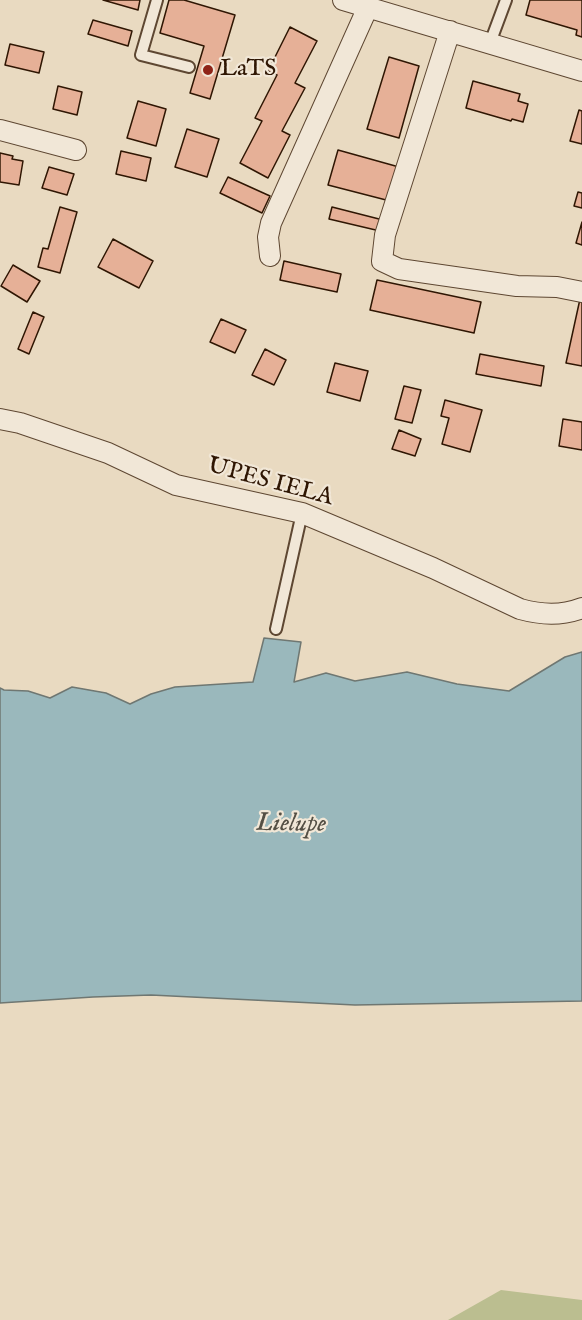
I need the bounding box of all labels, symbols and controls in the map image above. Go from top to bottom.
place label: LaTS [220,56,276,84]
marker: LaTS [201,63,215,77]
street label: UPES IELA [204,452,336,514]
water label: Lielupe [256,809,326,841]

